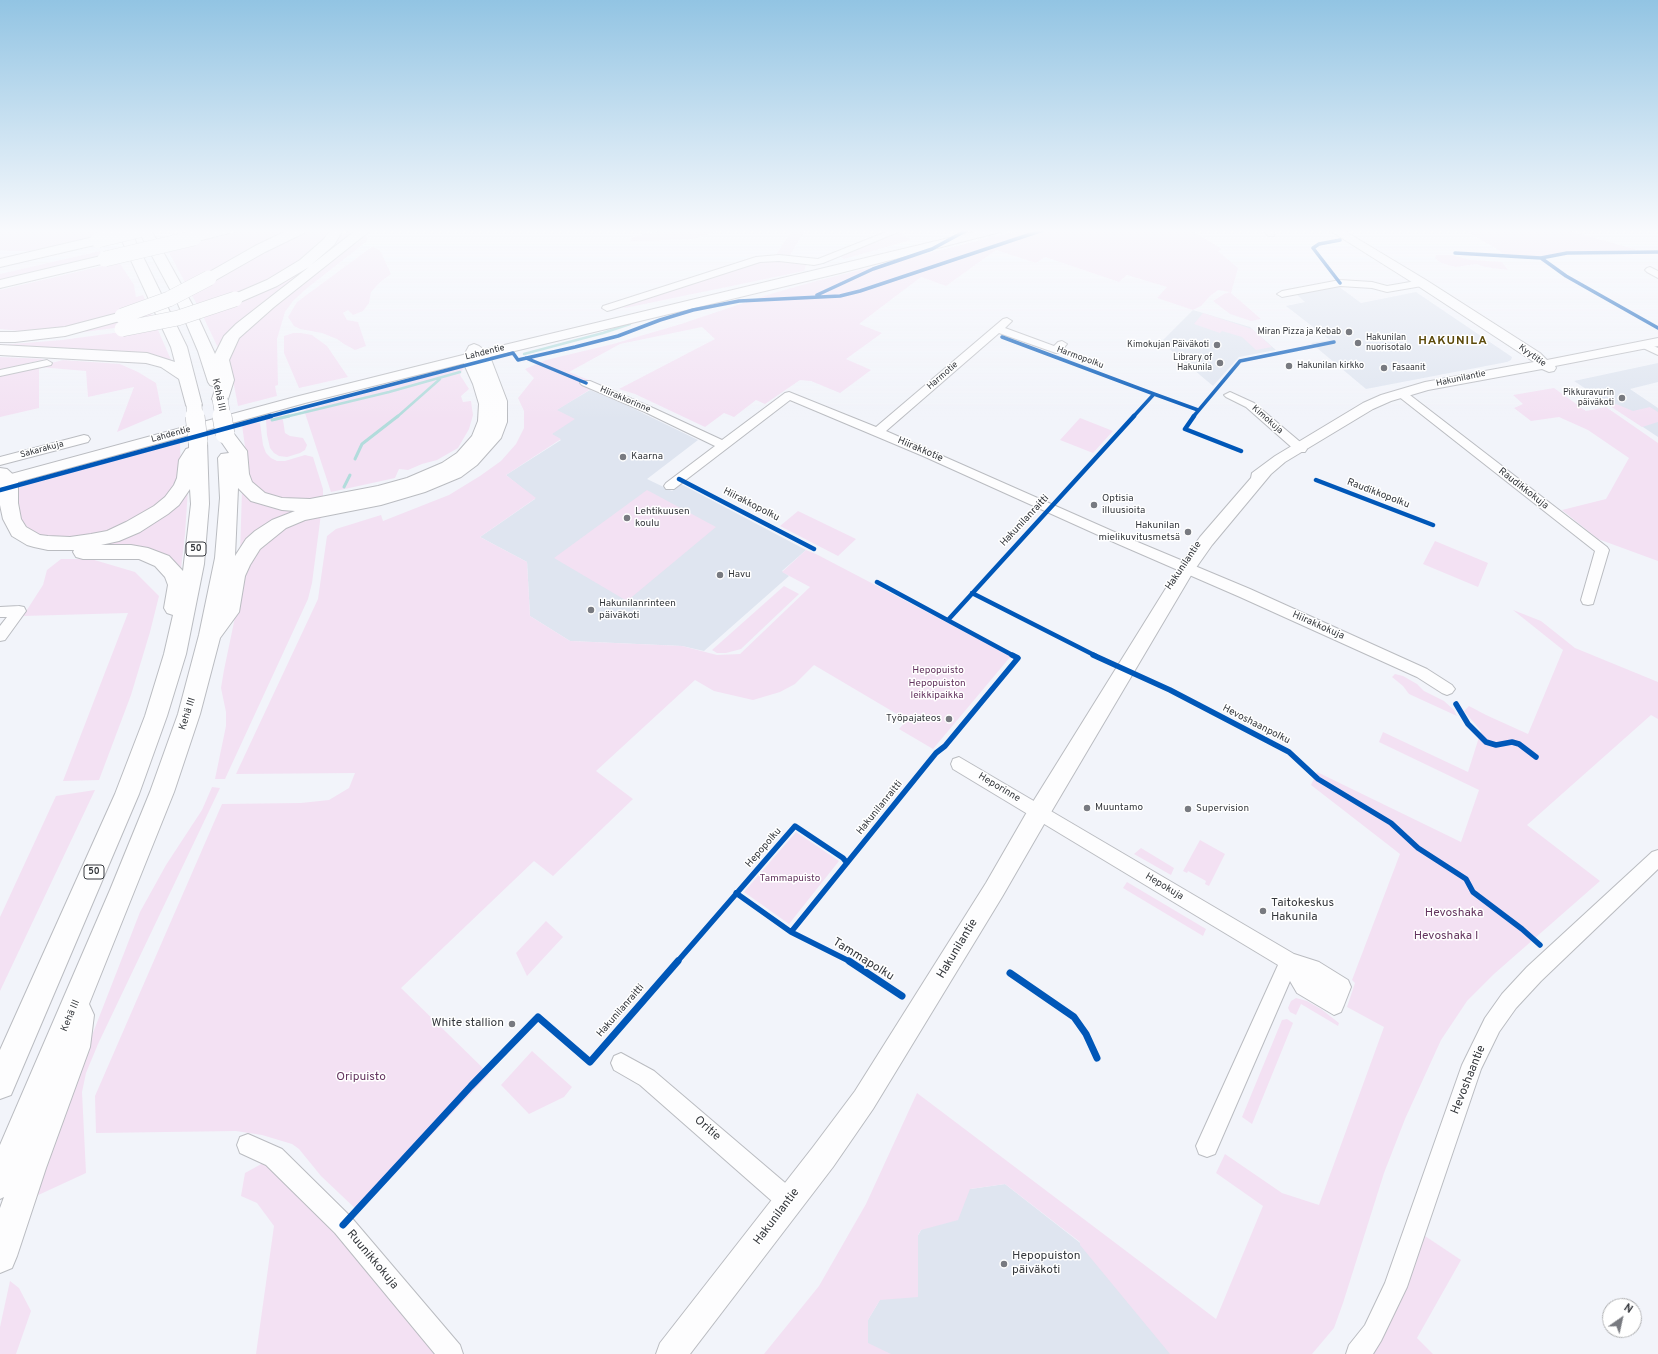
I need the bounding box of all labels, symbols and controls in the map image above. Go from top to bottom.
place label: Miran Pizza ja Kebab [1258,327,1341,337]
marker: Miran Pizza ja Kebab [1344,327,1354,337]
place label: Hakunilan nuorisotalo [1366,333,1411,354]
district label: HAKUNILA [1418,335,1488,349]
marker: Hakunilan nuorisotalo [1353,338,1363,348]
place label: Kimokujan Päiväkoti [1127,340,1209,350]
marker: Kimokujan Päiväkoti [1212,340,1222,350]
street label: Kyytitie [1516,342,1548,370]
street label: Lahdentie [464,343,506,363]
street label: Harmopolku [1055,344,1105,372]
place label: Library of Hakunila [1173,353,1212,374]
marker: Library of Hakunila [1215,358,1225,368]
street label: Harmotie [925,360,961,392]
marker: Hakunilan kirkko [1284,361,1294,371]
place label: Hakunilan kirkko [1297,361,1364,371]
marker: Fasaanit [1379,363,1389,373]
place label: Fasaanit [1392,363,1426,373]
street label: Hakunilantie [1435,368,1487,390]
street label: Kehä III [209,377,227,413]
street label: Hiirakkorinne [598,384,652,416]
place label: Pikkuravurin päiväkoti [1563,388,1614,409]
marker: Pikkuravurin päiväkoti [1617,393,1627,403]
street label: Kimokuja [1249,403,1285,437]
street label: Lahdentie [150,425,192,445]
street label: Hiirakkotie [895,435,945,465]
street label: Sakarakuja [19,439,65,461]
place label: Kaarna [631,451,663,463]
marker: Kaarna [618,452,628,462]
street label: Raudikkokuja [1496,466,1550,512]
street label: Raudikkopolku [1345,477,1411,511]
street label: Hiirakkopolku [721,486,781,524]
street label: Hakunilanraitti [998,493,1052,549]
place label: Optisia illuusioita [1102,493,1145,516]
marker: Optisia illuusioita [1089,500,1099,510]
place label: Lehtikuusen koulu [635,506,690,530]
marker: Lehtikuusen koulu [622,513,632,523]
place label: Hakunilan mielikuvitusmetsä [1099,520,1180,544]
marker: Hakunilan mielikuvitusmetsä [1183,527,1193,537]
street label: Hakunilantie [1163,539,1205,593]
road number: 50 [186,542,206,556]
place label: Havu [728,569,751,581]
marker: Havu [715,570,725,580]
place label: Hakunilanrinteen päiväkoti [599,598,676,622]
marker: Hakunilanrinteen päiväkoti [586,605,596,615]
street label: Hiirakkokuja [1290,609,1346,643]
park label: Hepopuisto [912,665,964,677]
park label: Hepopuiston leikkipaikka [908,678,966,702]
street label: Kehä III [177,696,199,732]
street label: Hevoshaanpolku [1220,703,1292,747]
place label: Työpajateos [886,713,941,725]
marker: Työpajateos [944,714,954,724]
street label: Heporinne [976,771,1022,805]
street label: Hakunilanraitti [855,779,905,837]
place label: Muuntamo [1095,802,1143,814]
marker: Muuntamo [1082,803,1092,813]
place label: Supervision [1196,803,1249,815]
marker: Supervision [1183,804,1193,814]
street label: Hepopolku [744,826,784,870]
road number: 50 [84,865,104,879]
street label: Hepokuja [1143,871,1185,903]
park label: Tammapuisto [760,873,820,885]
place label: Taitokeskus Hakunila [1271,897,1334,925]
marker: Taitokeskus Hakunila [1258,906,1268,916]
park label: Hevoshaka [1425,907,1483,921]
street label: Hakunilantie [935,917,981,981]
park label: Hevoshaka I [1414,930,1478,944]
street label: Tammapolku [830,935,896,985]
street label: Hakunilanraitti [595,982,647,1040]
street label: Kehä III [59,998,83,1034]
place label: White stallion [431,1017,504,1031]
marker: White stallion [507,1019,517,1029]
street label: Hevoshaantie [1449,1043,1489,1117]
park label: Oripuisto [336,1071,386,1085]
street label: Oritie [691,1114,723,1144]
street label: Hakunilantie [751,1186,803,1248]
street label: Ruunikkokuja [343,1227,401,1293]
place label: Hepopuiston päiväkoti [1012,1250,1081,1278]
marker: Hepopuiston päiväkoti [999,1259,1009,1269]
north arrow [1602,1298,1642,1338]
text: N [1621,1301,1635,1317]

